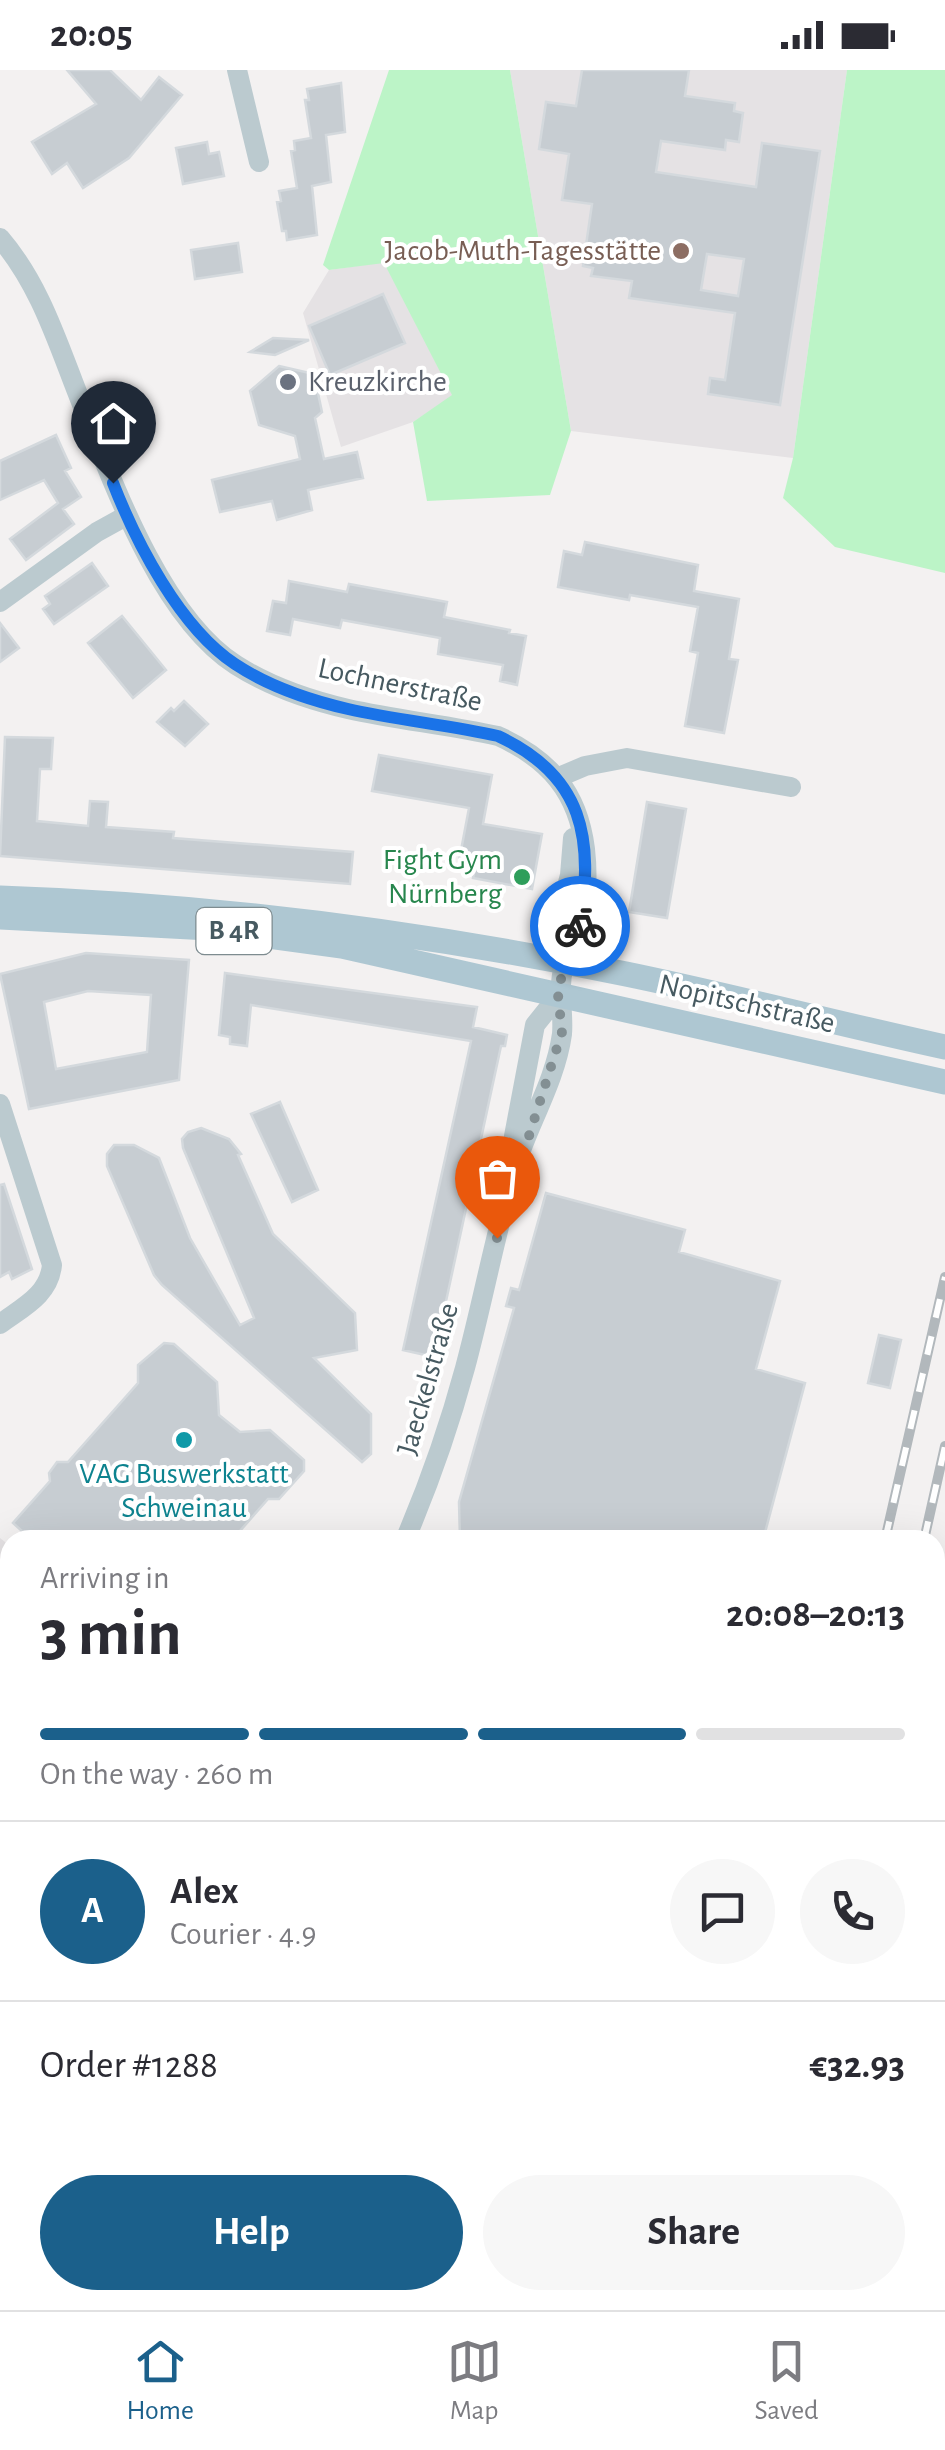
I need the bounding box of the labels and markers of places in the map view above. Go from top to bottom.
place label: Jacob-Muth-Tagesstätte [385,236,661,266]
marker: Jacob-Muth-Tagesstätte [670,240,692,262]
place label: Kreuzkirche [308,367,447,397]
marker: Kreuzkirche [277,371,299,393]
pin [71,381,156,484]
place label: Fight Gym Nürnberg [383,845,502,909]
marker: Fight Gym Nürnberg [511,866,533,888]
pin [455,1136,540,1239]
marker: VAG Buswerkstatt Schweinau [173,1429,195,1451]
place label: VAG Buswerkstatt Schweinau [79,1459,289,1523]

